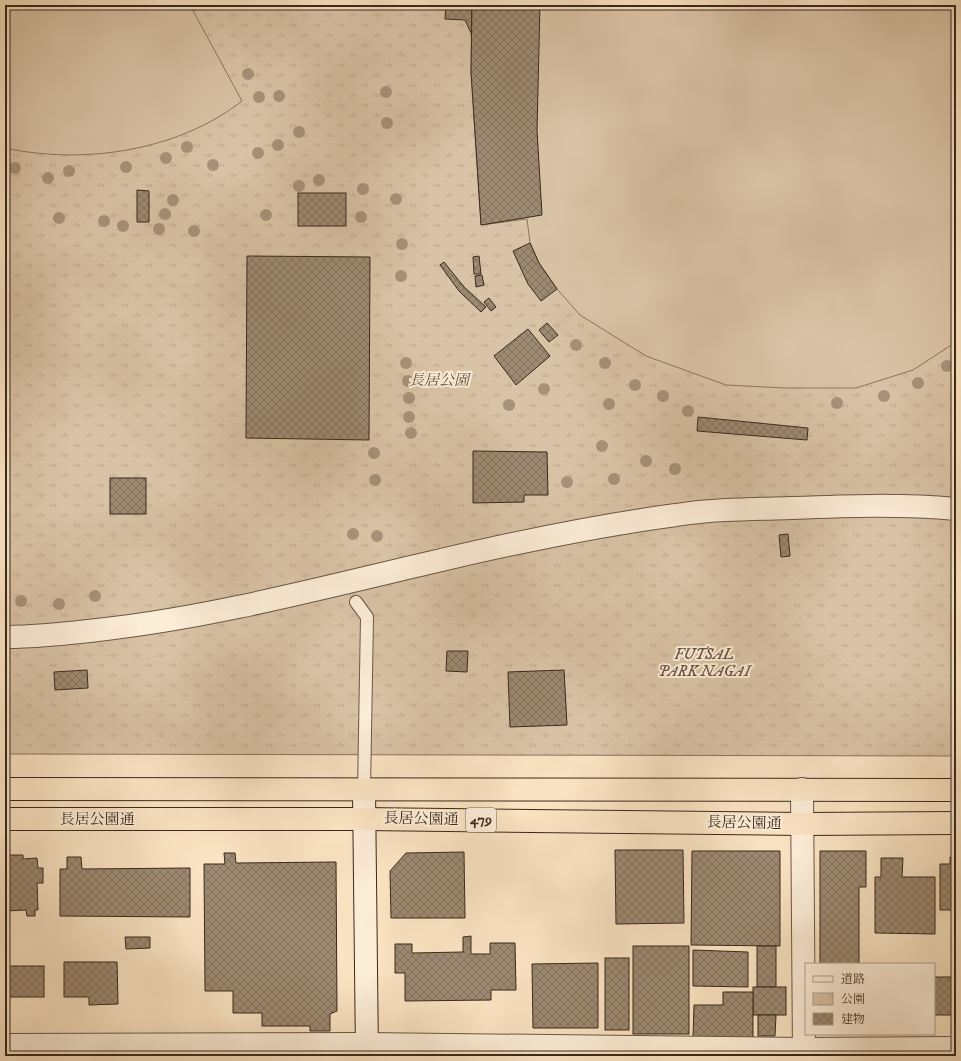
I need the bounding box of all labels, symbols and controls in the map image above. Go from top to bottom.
park label: 長居公園 [409,371,472,390]
park label: FUTSAL PARK NAGAI [658,645,753,681]
road number: 479 [466,808,496,832]
street label: 長居公園通 [383,809,459,829]
street label: 長居公園通 [59,810,135,829]
street label: 長居公園通 [706,813,782,833]
legend [805,963,935,1035]
text: 道路 [841,972,865,987]
text: 公園 [841,992,865,1007]
text: 建物 [841,1012,865,1027]

